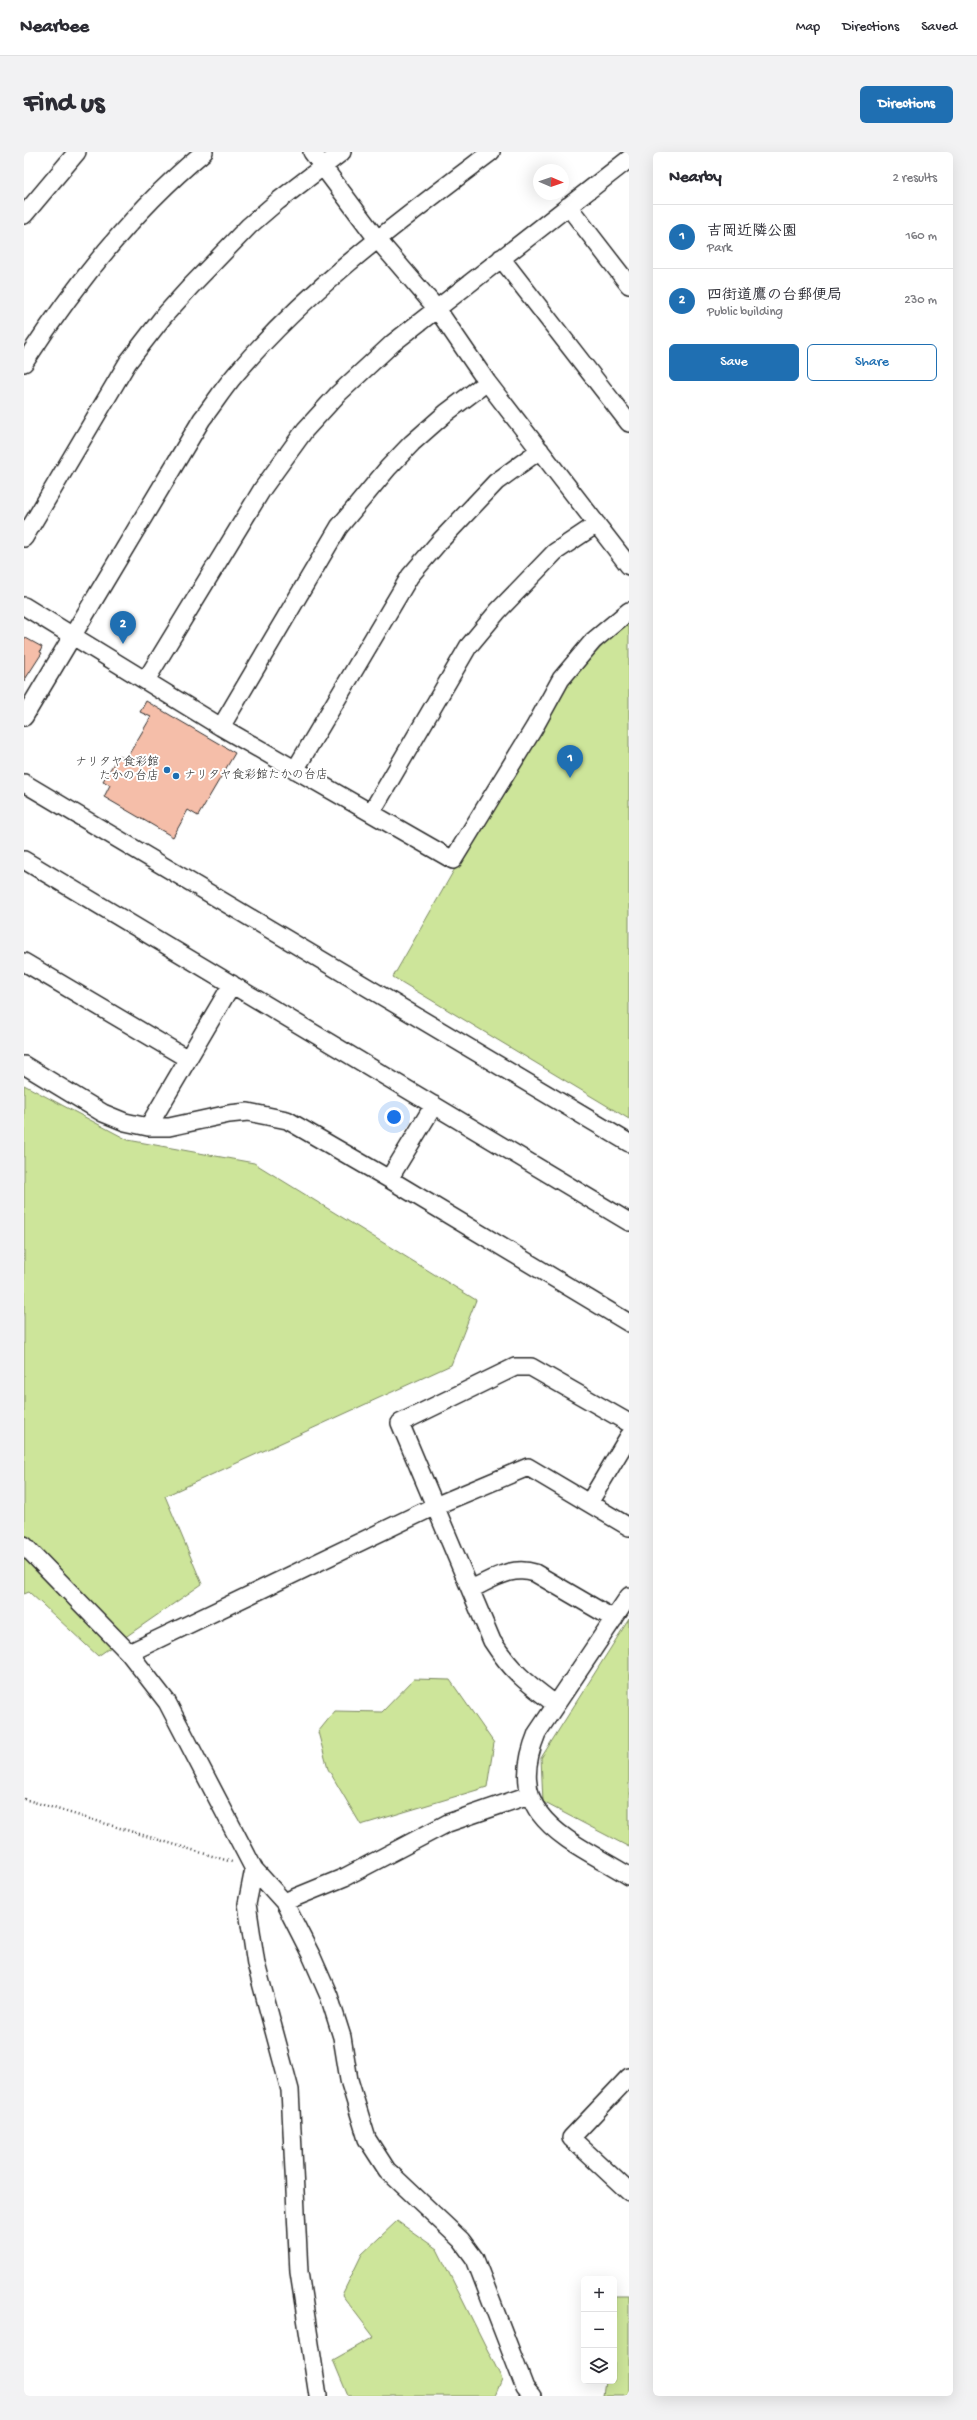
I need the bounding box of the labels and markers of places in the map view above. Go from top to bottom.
pin: 2 [110,611,136,644]
pin: 1 [557,745,583,778]
place label: ナリタヤ食彩館 たかの台店 [75,755,159,784]
marker: ナリタヤ食彩館 たかの台店 [162,765,172,775]
place label: ナリタヤ食彩館たかの台店 [184,768,328,783]
marker: ナリタヤ食彩館たかの台店 [171,771,181,781]

